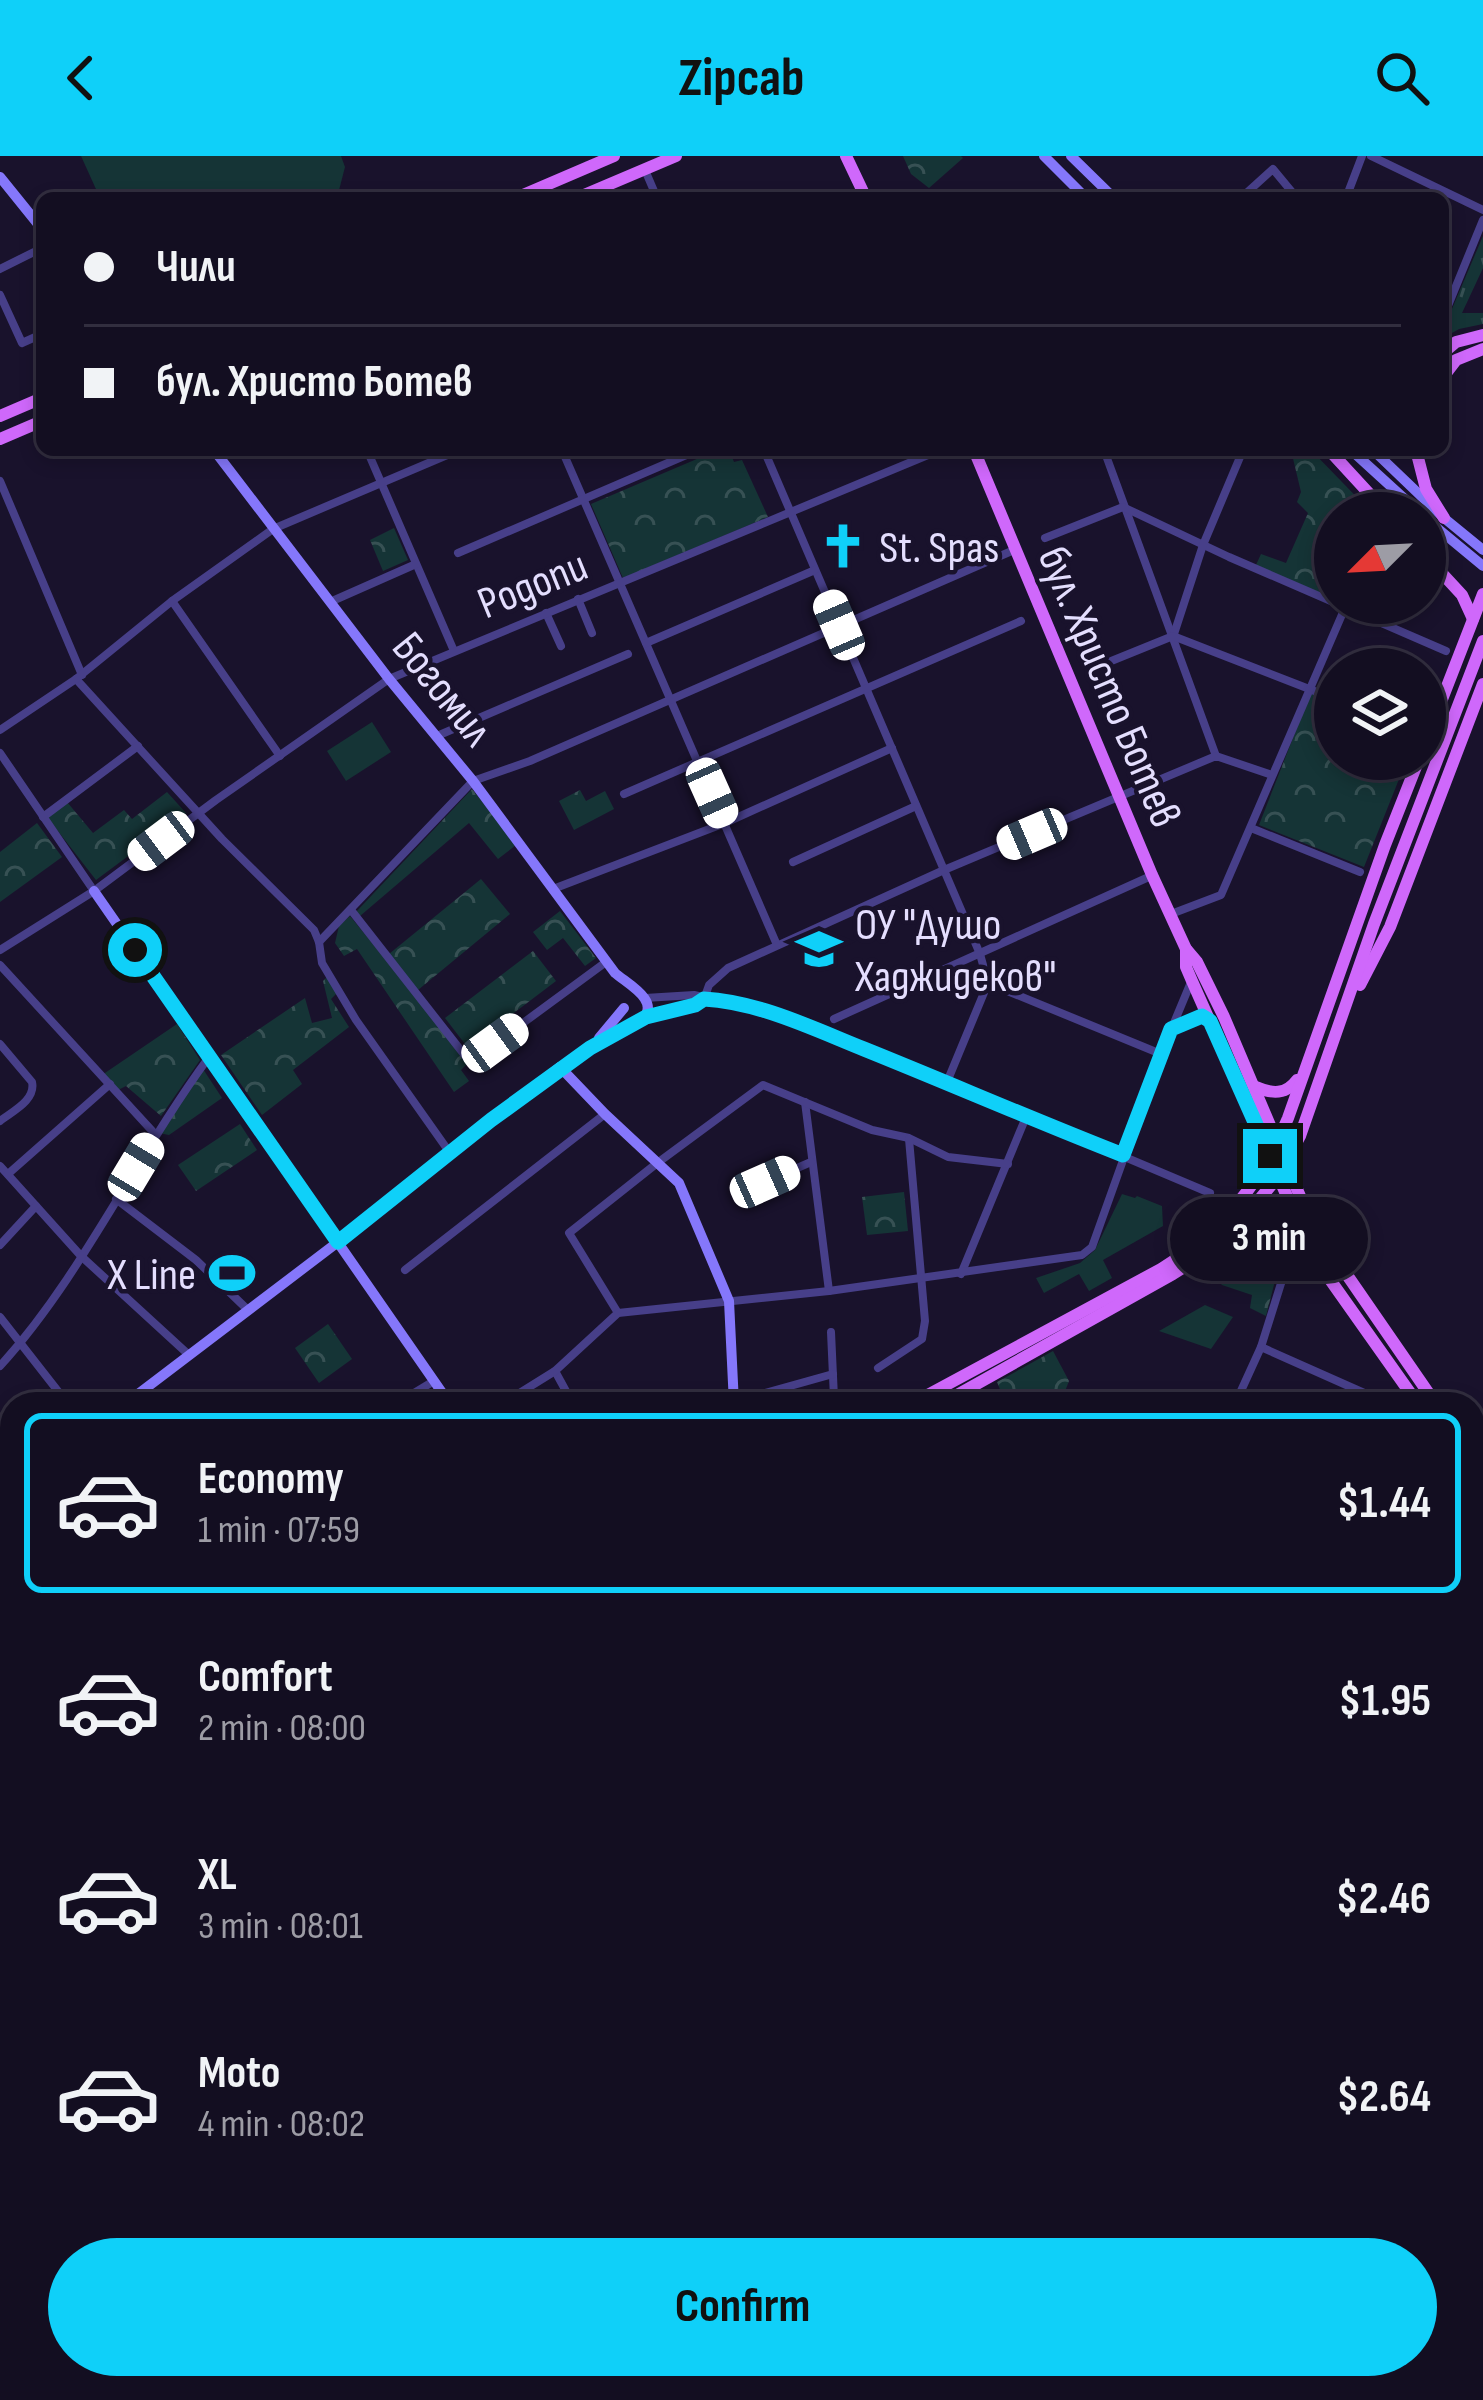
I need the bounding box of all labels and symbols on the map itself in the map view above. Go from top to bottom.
north arrow [1314,492,1446,624]
church icon: St. Spas [818,521,868,571]
place label: St. Spas [879,521,1000,576]
street label: бул. Христо Ботев [1025,538,1193,836]
street label: Родопи [470,539,596,632]
car [808,585,870,665]
street label: Богомил [380,622,505,758]
car [681,753,743,833]
car [992,803,1072,865]
car [121,805,201,877]
place label: ОУ "Душо Хаджидеков" [854,898,1056,1005]
route start [108,923,162,977]
school or university icon: ОУ "Душо Хаджидеков" [794,924,844,974]
car [455,1007,535,1079]
car [102,1127,170,1207]
route end [1243,1129,1297,1183]
car [725,1151,805,1213]
callout: 3 min [1171,1198,1369,1282]
place label: X Line [106,1248,196,1303]
sports icon: X Line [207,1248,257,1298]

